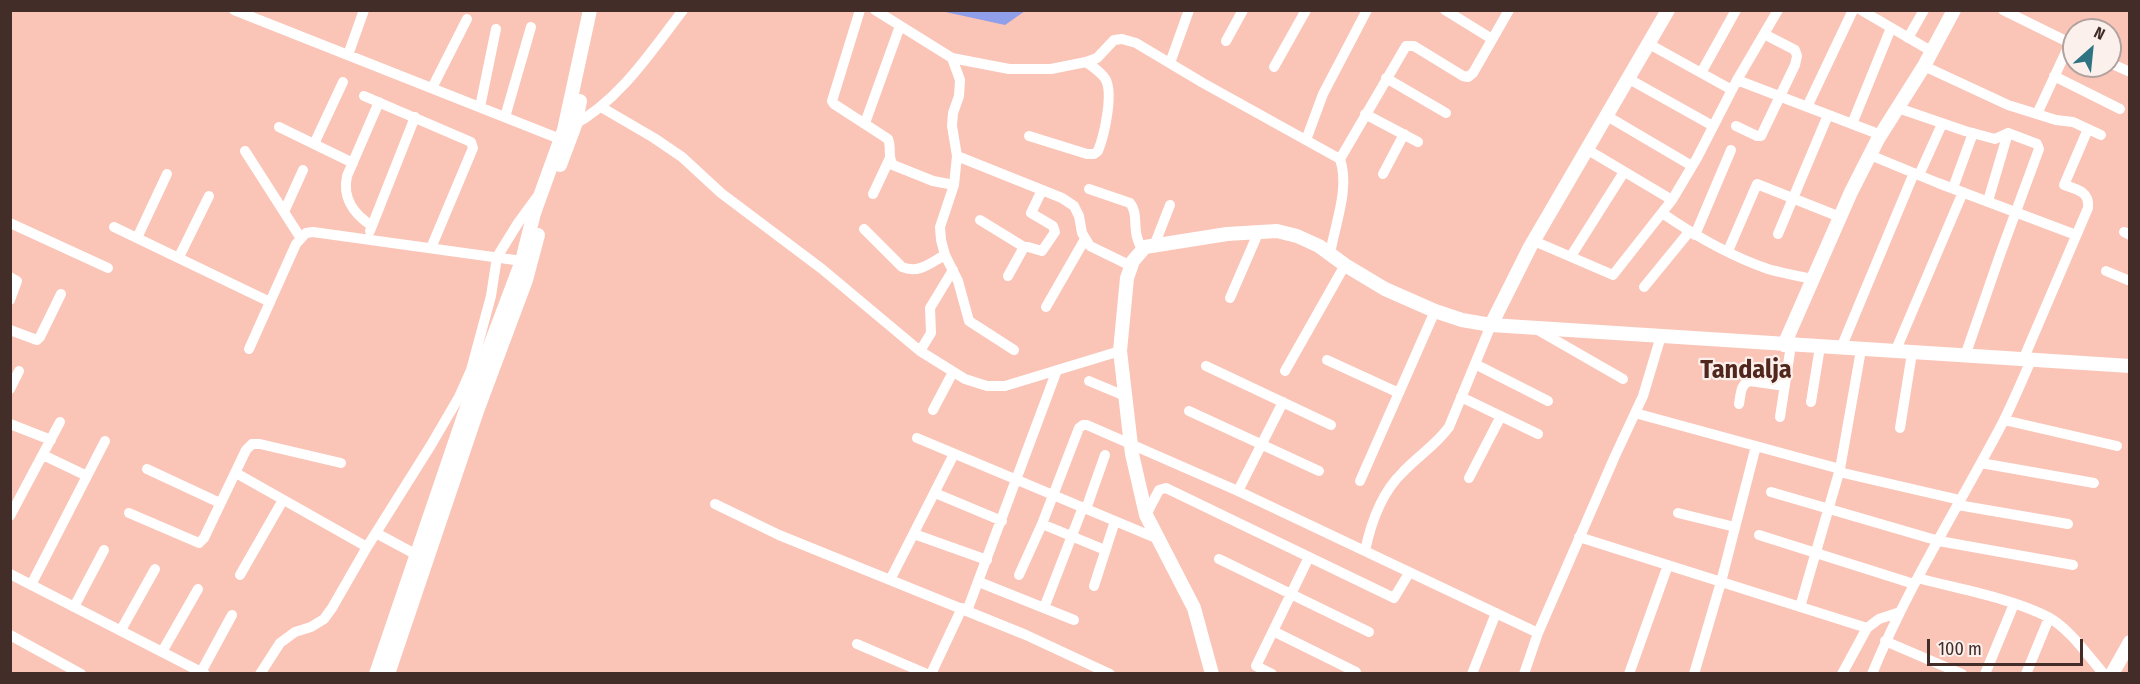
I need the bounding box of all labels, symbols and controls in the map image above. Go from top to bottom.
north arrow [2062,18,2122,78]
text: N [2091,23,2108,44]
district label: Tandalja [1700,355,1792,387]
scale bar [1930,627,2086,665]
text: 100 m [1938,638,1982,660]

